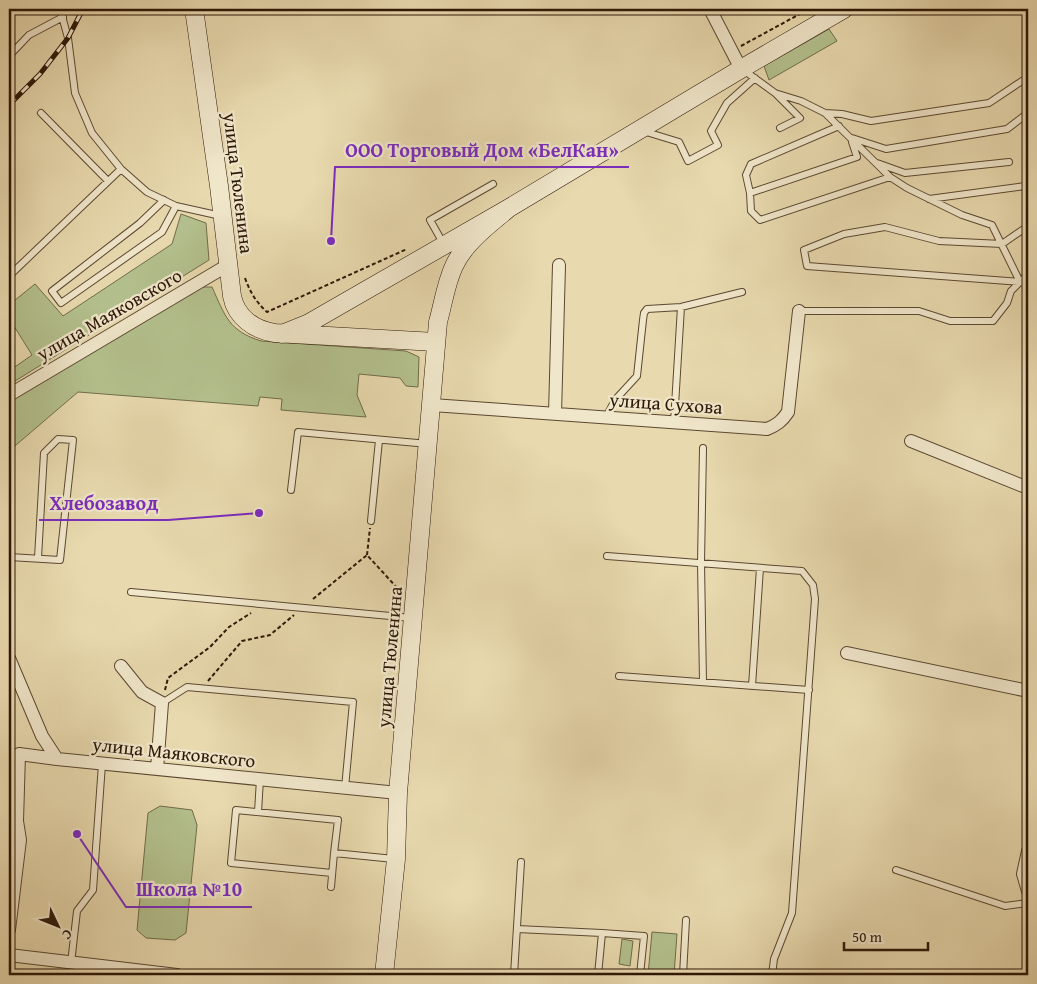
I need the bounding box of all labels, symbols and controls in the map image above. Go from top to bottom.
street label: улица Тюленина [216,110,262,255]
callout: ООО Торговый Дом «БелКан» [335,132,629,167]
text: ООО Торговый Дом «БелКан» [345,135,619,164]
street label: улица Маяковского [30,261,187,368]
street label: улица Сухова [608,385,723,421]
callout: Хлебозавод [39,485,168,520]
text: Хлебозавод [50,488,158,517]
street label: улица Тюленина [369,585,409,730]
street label: улица Маяковского [90,729,257,774]
callout: Школа №10 [126,872,252,907]
text: Школа №10 [136,874,242,903]
north arrow [32,902,82,952]
scale bar [844,919,928,951]
text: С [57,925,78,945]
text: 50 m [852,926,883,947]

